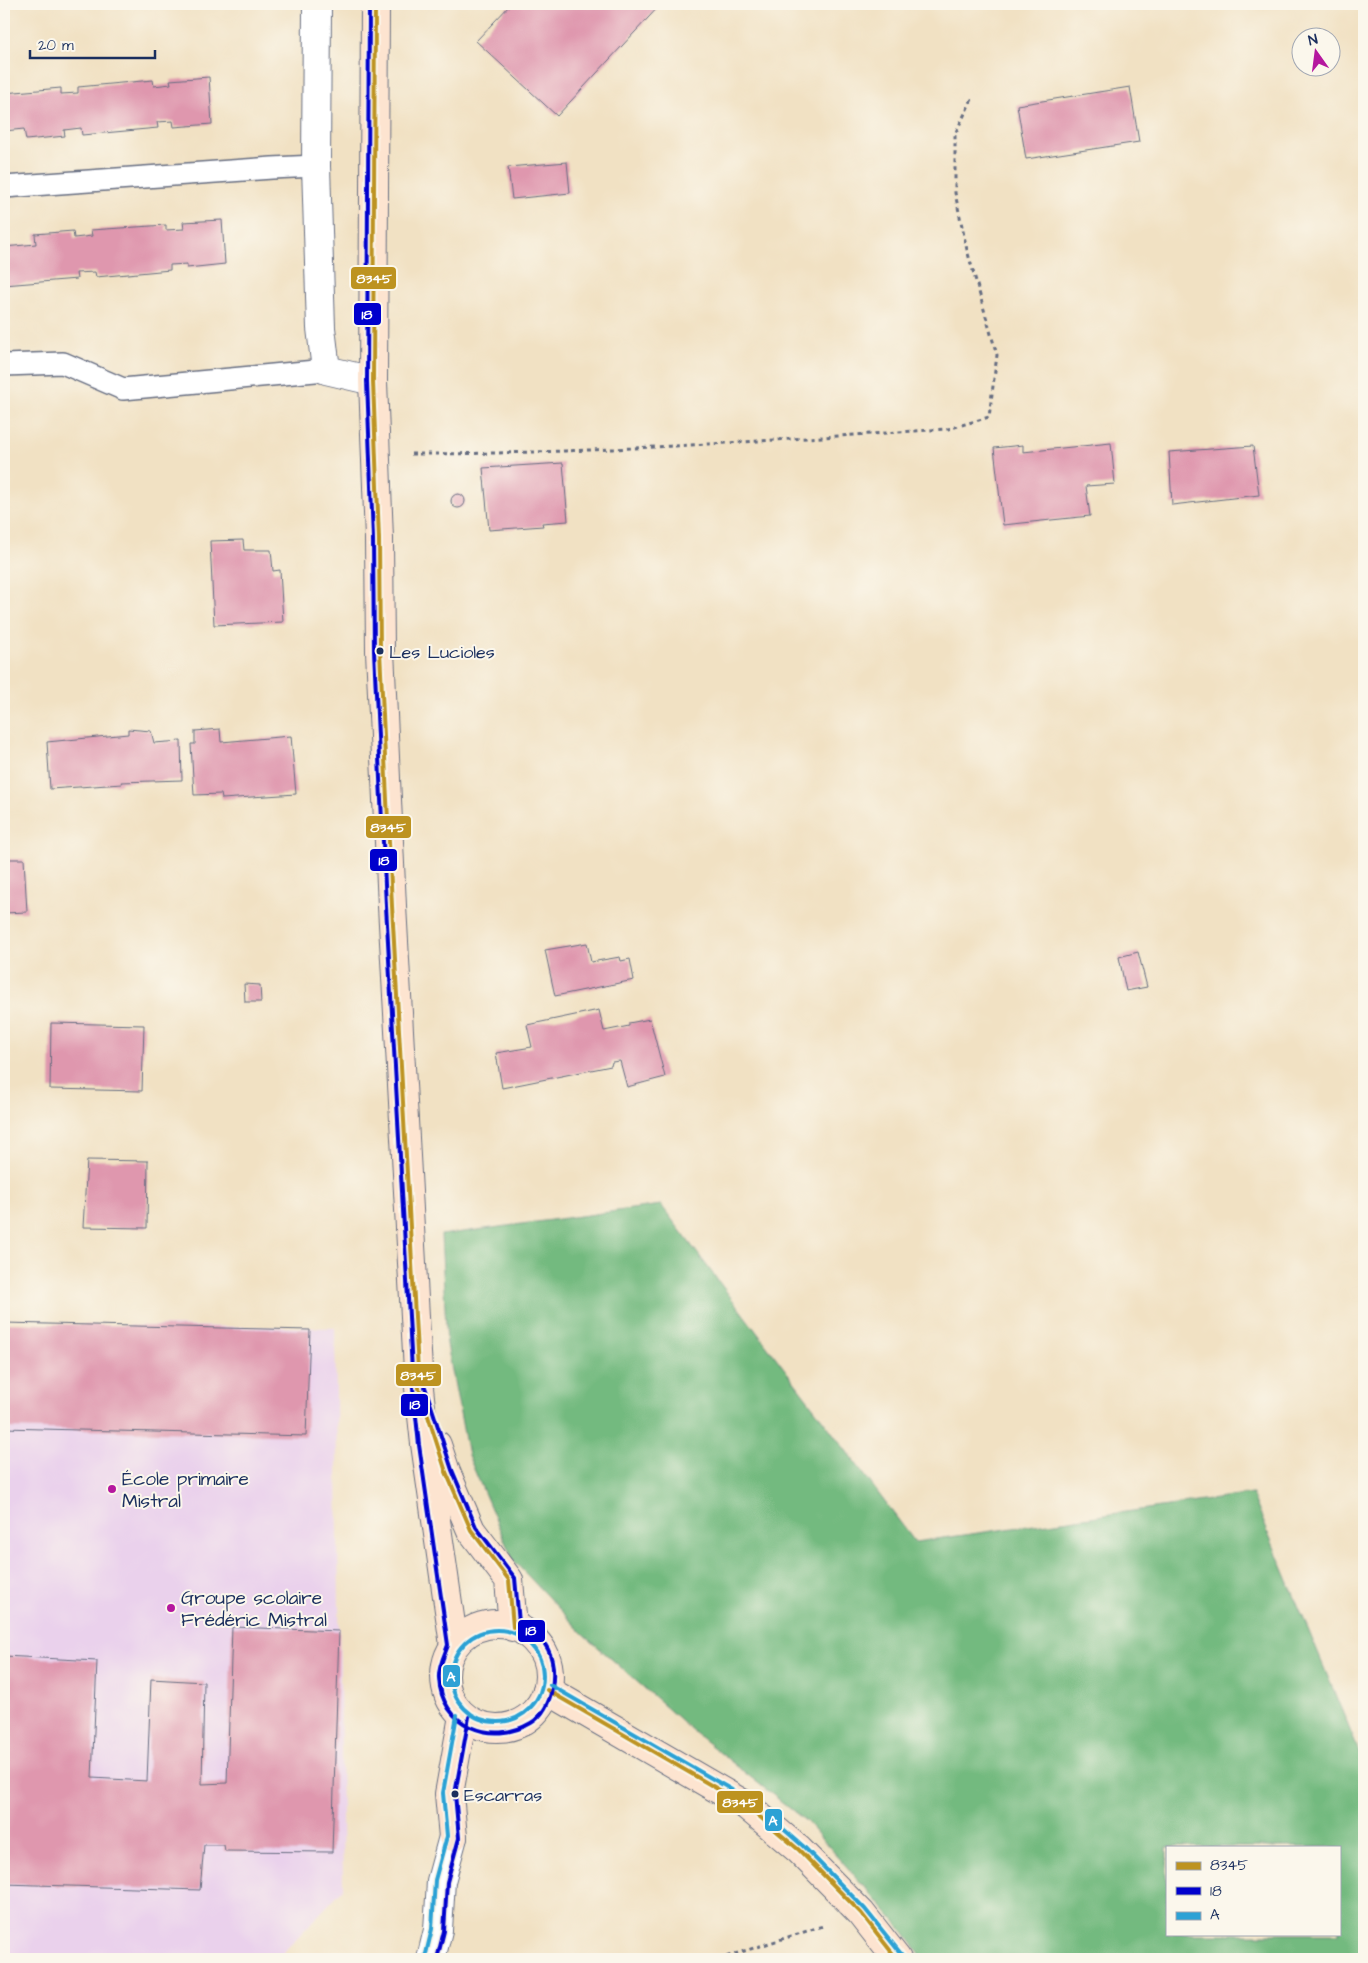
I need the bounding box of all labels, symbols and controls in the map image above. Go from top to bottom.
scale bar [30,28,155,60]
north arrow [1290,28,1340,78]
text: N [1306,30,1320,51]
text: 20 m [38,35,74,56]
line badge: 8345 [350,266,397,290]
text: 8345 [356,269,393,289]
line badge: 18 [353,302,382,326]
text: 18 [362,305,372,325]
place label: Les Lucioles [389,640,495,665]
marker: Les Lucioles [375,646,385,656]
line badge: 8345 [365,815,412,839]
text: 8345 [370,818,407,838]
line badge: 18 [369,848,398,872]
text: 18 [379,851,389,871]
line badge: 8345 [395,1363,442,1387]
text: 8345 [400,1366,437,1386]
line badge: 18 [400,1393,429,1417]
text: 18 [410,1395,420,1415]
place label: École primaire Mistral [122,1466,249,1515]
marker: École primaire Mistral [106,1483,118,1495]
place label: Groupe scolaire Frédéric Mistral [181,1585,327,1634]
marker: Groupe scolaire Frédéric Mistral [165,1602,177,1614]
line badge: 18 [517,1619,546,1643]
text: 18 [526,1621,536,1641]
line badge: A [442,1664,461,1688]
text: A [447,1667,457,1687]
place label: Escarras [464,1783,542,1808]
marker: Escarras [450,1789,460,1799]
line badge: 8345 [716,1790,764,1814]
text: 8345 [722,1793,759,1813]
line badge: A [764,1808,783,1832]
text: A [769,1811,779,1831]
legend [1166,1846,1340,1936]
text: 8345 [1210,1855,1249,1876]
text: 18 [1210,1881,1222,1902]
text: A [1210,1905,1220,1926]

